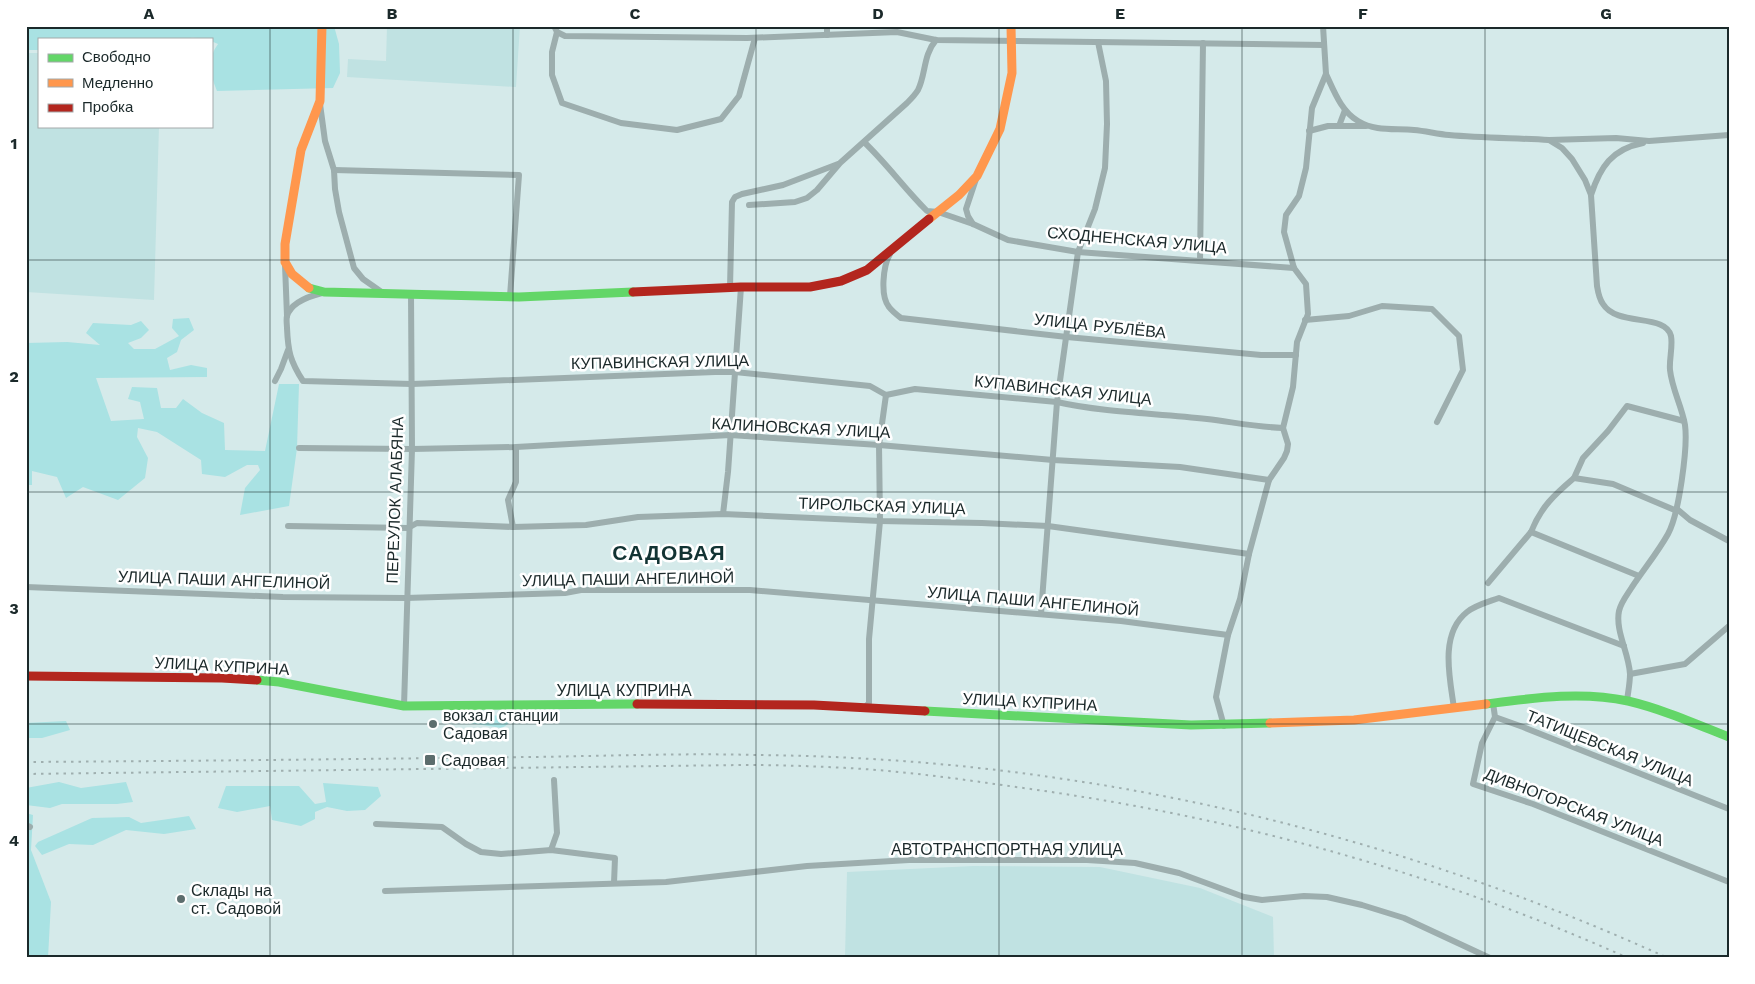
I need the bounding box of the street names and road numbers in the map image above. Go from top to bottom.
street label: СХОДНЕНСКАЯ УЛИЦА [1046,223,1228,257]
street label: УЛИЦА РУБЛЁВА [1033,310,1167,342]
street label: КУПАВИНСКАЯ УЛИЦА [571,351,750,373]
street label: КУПАВИНСКАЯ УЛИЦА [973,371,1153,409]
street label: КАЛИНОВСКАЯ УЛИЦА [711,414,891,442]
street label: ПЕРЕУЛОК АЛАБЯНА [383,416,407,584]
street label: ТИРОЛЬСКАЯ УЛИЦА [798,494,966,518]
street label: УЛИЦА ПАШИ АНГЕЛИНОЙ [118,567,330,593]
street label: УЛИЦА ПАШИ АНГЕЛИНОЙ [522,568,734,590]
street label: УЛИЦА ПАШИ АНГЕЛИНОЙ [926,582,1140,620]
street label: УЛИЦА КУПРИНА [154,653,290,679]
street label: УЛИЦА КУПРИНА [556,681,692,700]
street label: УЛИЦА КУПРИНА [962,689,1098,715]
street label: ТАТИЩЕВСКАЯ УЛИЦА [1524,706,1697,790]
street label: ДИВНОГОРСКАЯ УЛИЦА [1482,764,1667,850]
street label: АВТОТРАНСПОРТНАЯ УЛИЦА [891,840,1123,859]

